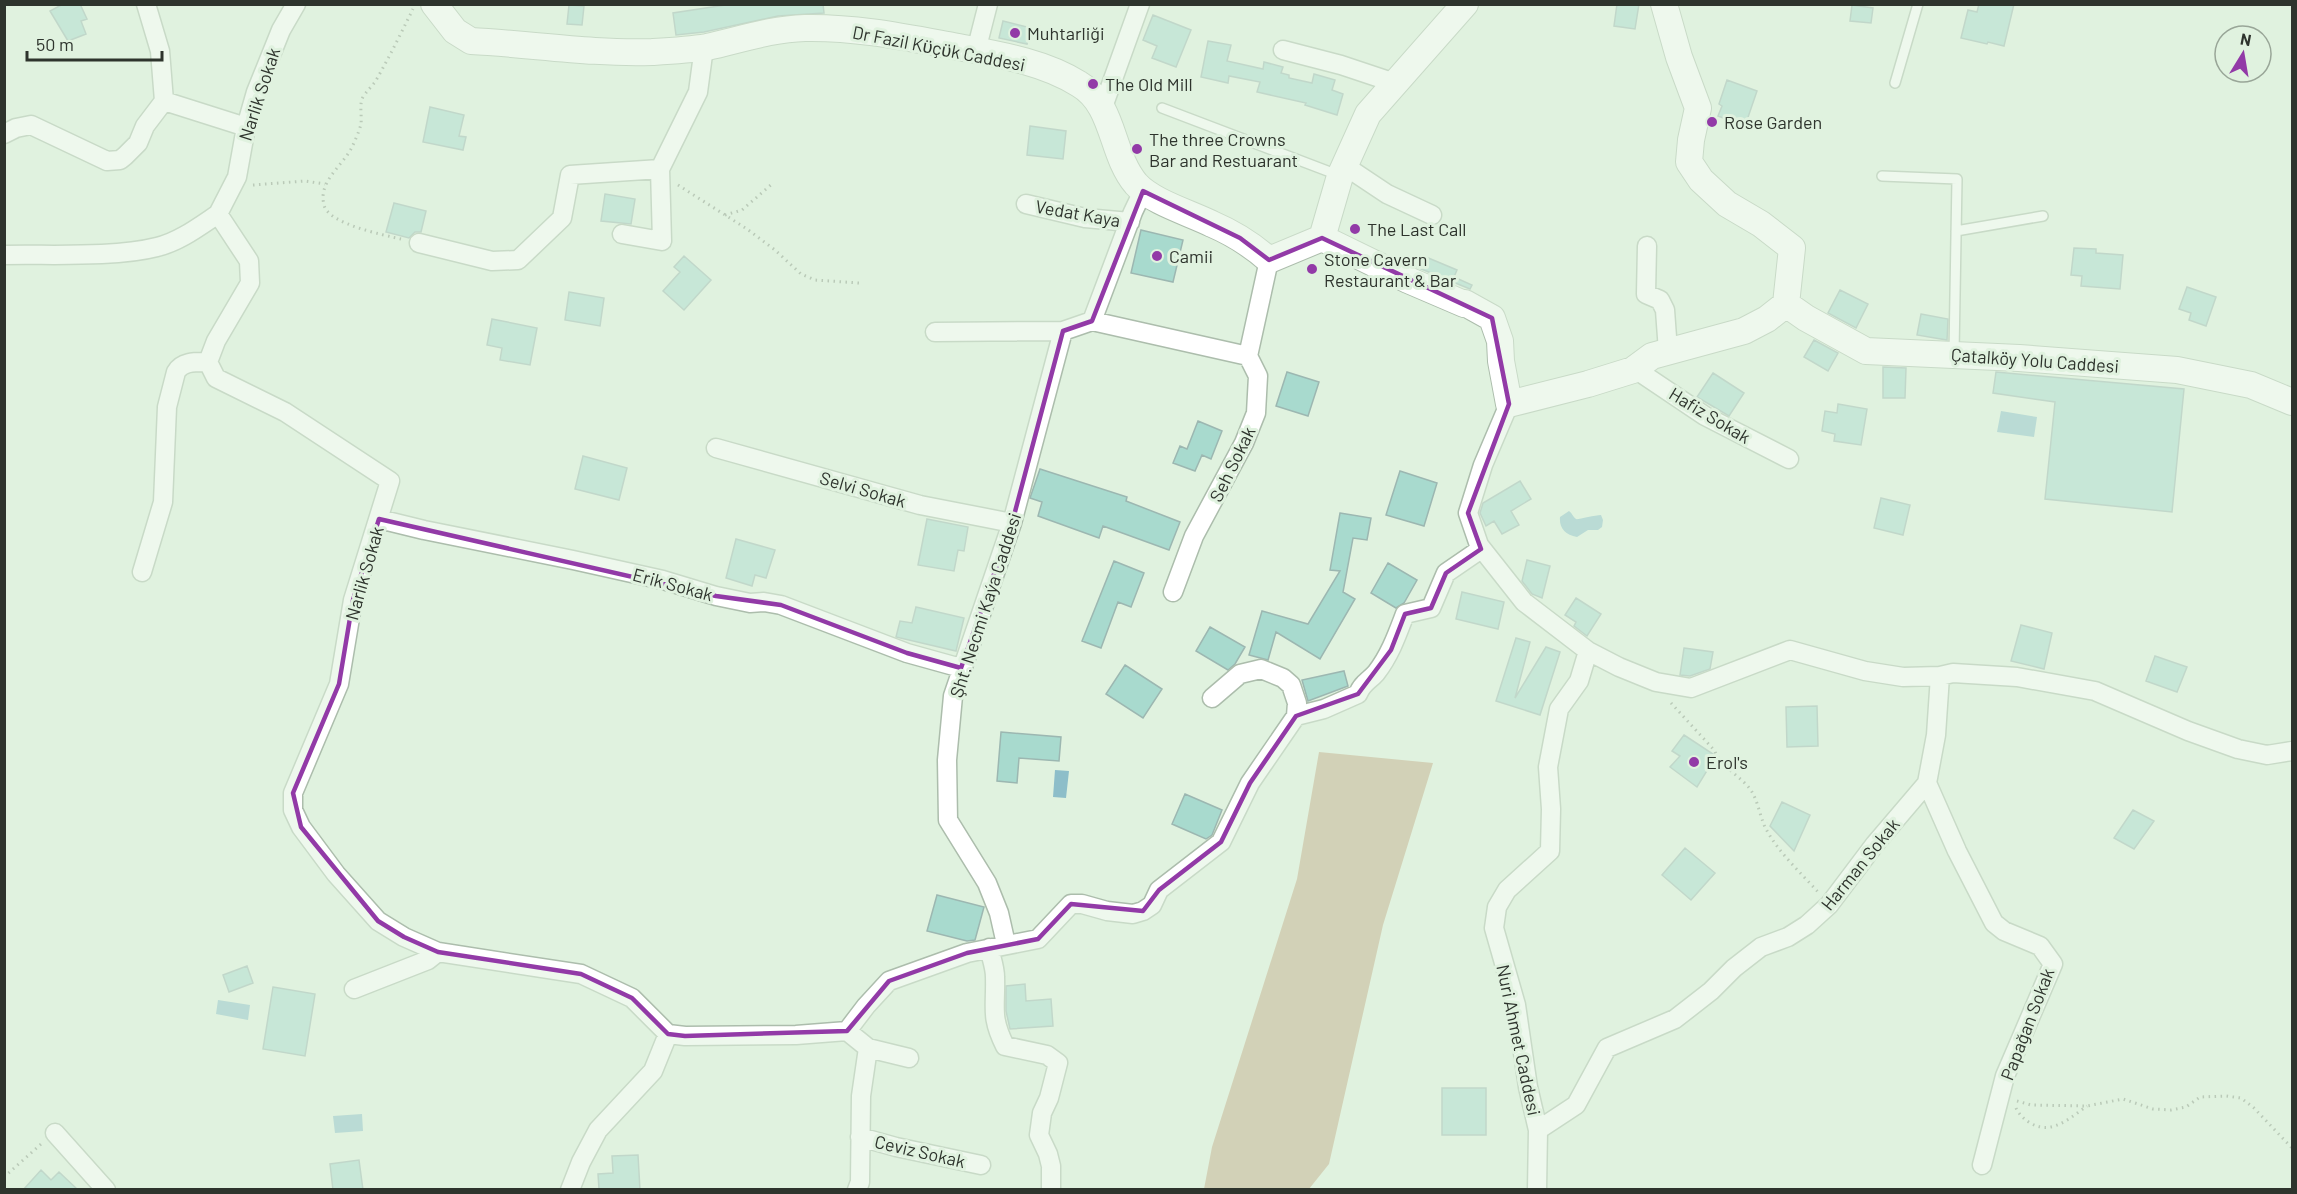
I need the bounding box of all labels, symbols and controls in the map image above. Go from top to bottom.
street label: Dr Fazil Kϋçϋk Caddesi [851,20,1027,76]
place label: Muhtarliği [1027,22,1104,44]
scale bar [27,24,162,62]
north arrow [2213,24,2273,84]
marker: Muhtarliği [1008,26,1022,40]
text: N [2239,28,2253,49]
text: 50 m [36,33,74,55]
street label: Narlik Sokak [234,45,284,143]
place label: The Old Mill [1105,73,1193,95]
marker: The Old Mill [1086,77,1100,91]
place label: Rose Garden [1724,111,1822,133]
marker: Rose Garden [1705,115,1719,129]
place label: The three Crowns Bar and Restuarant [1149,128,1298,171]
marker: The three Crowns Bar and Restuarant [1130,142,1144,156]
street label: Vedat Kaya [1034,195,1122,231]
place label: The Last Call [1367,218,1467,240]
marker: The Last Call [1348,222,1362,236]
place label: Camii [1169,245,1213,267]
place label: Stone Cavern Restaurant & Bar [1324,248,1457,291]
marker: Camii [1150,249,1164,263]
marker: Stone Cavern Restaurant & Bar [1305,262,1319,276]
street label: Çatalköy Yolu Caddesi [1950,343,2120,377]
street label: Hafiz Sokak [1665,382,1755,448]
street label: Seh Sokak [1204,423,1260,505]
street label: Selvi Sokak [817,466,909,512]
street label: Şht. Necmi Kaýa Caddesi [945,510,1025,700]
street label: Narlik Sokak [340,524,388,622]
street label: Erik Sokak [631,563,715,605]
place label: Erol's [1706,751,1748,773]
marker: Erol's [1687,755,1701,769]
street label: Harman Sokak [1816,813,1904,915]
street label: Nuri Ahmet Caddesi [1492,962,1546,1118]
street label: Papağan Sokak [1996,965,2058,1083]
street label: Ceviz Sokak [872,1130,968,1172]

